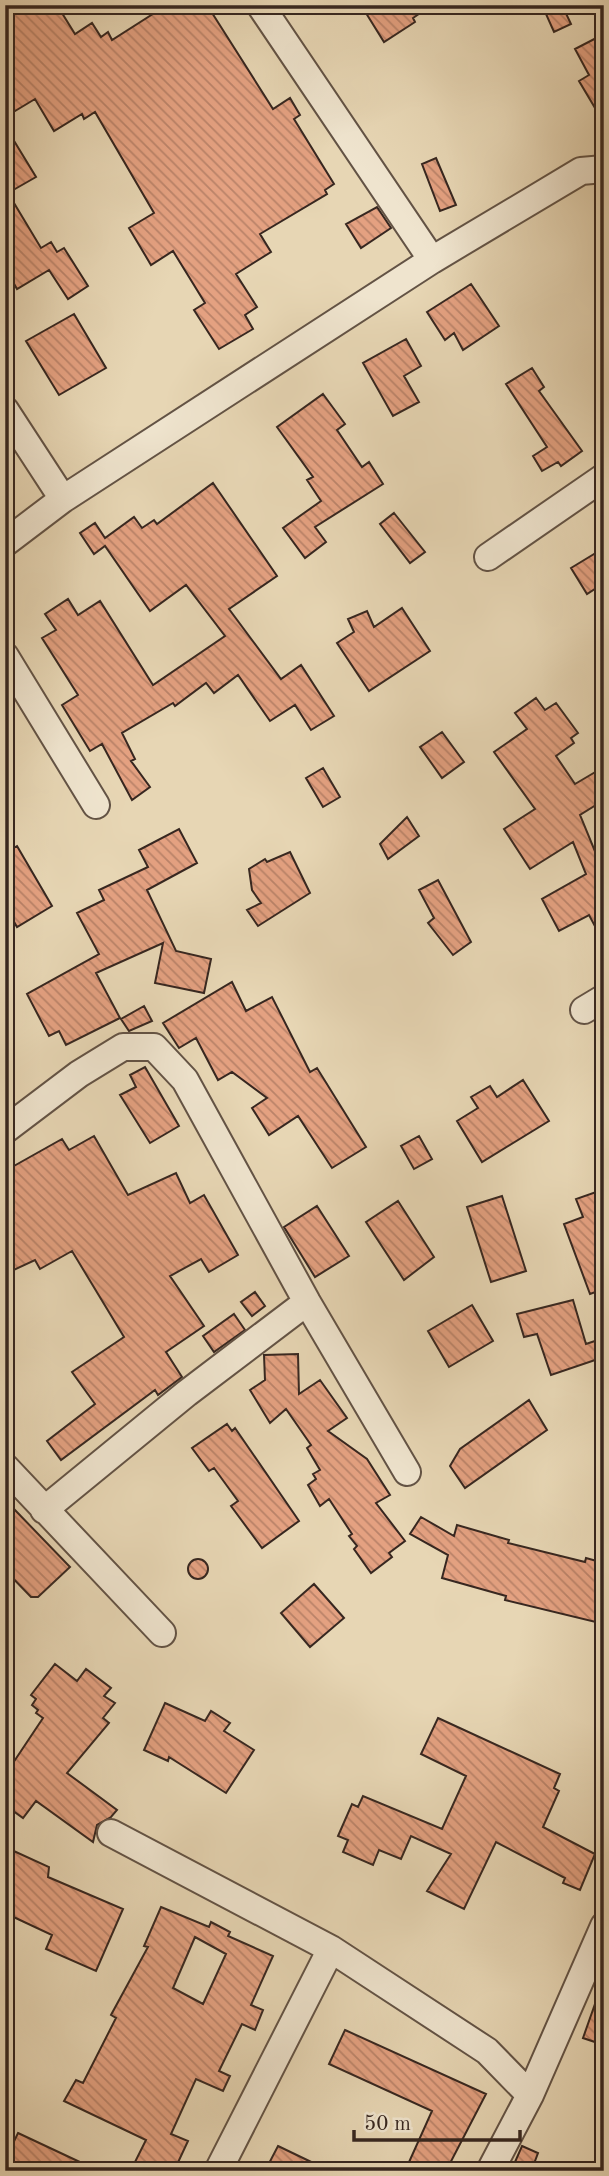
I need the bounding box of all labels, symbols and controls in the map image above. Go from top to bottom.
scale bar [354,2099,520,2143]
text: 50 m [364,2114,411,2135]

